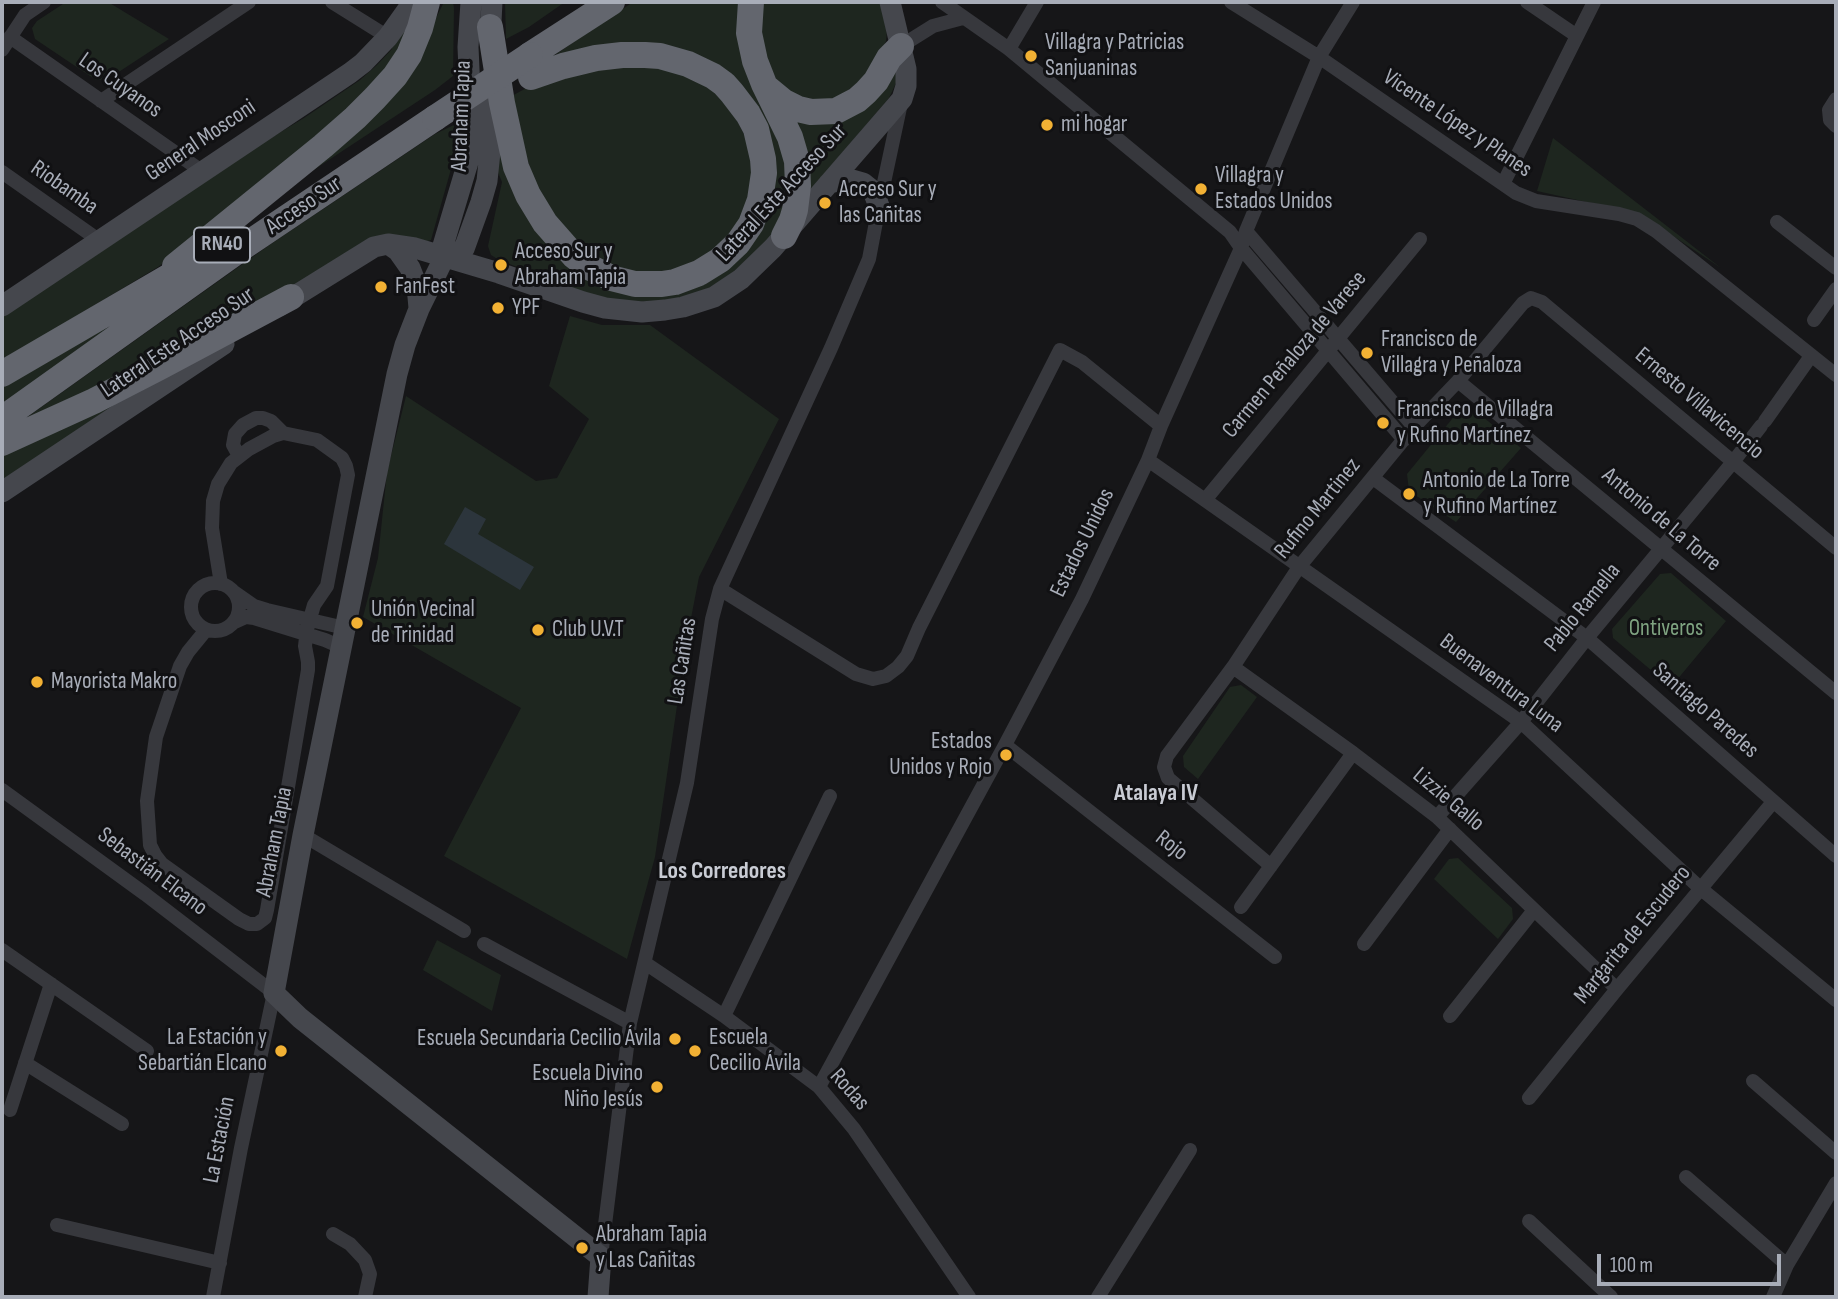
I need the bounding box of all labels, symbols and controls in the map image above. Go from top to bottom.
place label: Villagra y Patricias Sanjuaninas [1045,29,1184,83]
street label: Los Cuyanos [73,47,167,125]
marker: Villagra y Patricias Sanjuaninas [1023,48,1039,64]
street label: Abraham Tapia [446,60,478,172]
street label: Vicente López y Planes [1377,64,1537,184]
street label: General Mosconi [141,94,261,188]
place label: mi hogar [1061,111,1127,139]
marker: mi hogar [1039,117,1055,133]
street label: Lateral Este Acceso Sur [711,118,853,268]
street label: Riobamba [25,155,103,221]
place label: Villagra y Estados Unidos [1215,162,1332,216]
street label: Acceso Sur [261,171,347,241]
place label: Acceso Sur y las Cañitas [839,176,937,230]
marker: Villagra y Estados Unidos [1193,181,1209,197]
marker: Acceso Sur y las Cañitas [817,195,833,211]
road number: RN40 [194,228,250,262]
place label: Acceso Sur y Abraham Tapia [515,238,626,292]
marker: Acceso Sur y Abraham Tapia [493,257,509,273]
street label: Carmen Peñaloza de Varese [1217,266,1373,444]
place label: FanFest [395,273,455,301]
marker: FanFest [373,279,389,295]
street label: Lateral Este Acceso Sur [96,281,260,405]
place label: YPF [512,294,540,322]
marker: YPF [490,300,506,316]
place label: Francisco de Villagra y Peñaloza [1381,326,1522,380]
street label: Ernesto Villavicencio [1629,342,1769,466]
marker: Francisco de Villagra y Peñaloza [1359,345,1375,361]
place label: Francisco de Villagra y Rufino Martínez [1397,396,1553,450]
marker: Francisco de Villagra y Rufino Martínez [1375,415,1391,431]
street label: Rufino Martinez [1269,453,1367,565]
street label: Antonio de La Torre [1596,462,1726,578]
place label: Antonio de La Torre y Rufino Martínez [1423,467,1570,521]
street label: Estados Unidos [1045,484,1121,602]
marker: Antonio de La Torre y Rufino Martínez [1401,486,1417,502]
street label: Pablo Ramella [1539,558,1627,658]
place label: Unión Vecinal de Trinidad [371,596,475,650]
marker: Unión Vecinal de Trinidad [349,615,365,631]
park label: Ontiveros [1629,615,1703,643]
place label: Club U.V.T [552,616,624,644]
street label: Las Cañitas [663,616,703,706]
marker: Club U.V.T [530,622,546,638]
street label: Buenaventura Luna [1434,629,1568,739]
street label: Santiago Paredes [1646,657,1764,765]
place label: Mayorista Makro [51,668,177,696]
marker: Mayorista Makro [29,674,45,690]
place label: Estados Unidos y Rojo [889,728,992,782]
marker: Estados Unidos y Rojo [998,747,1014,763]
street label: Lizzie Gallo [1407,762,1489,838]
district label: Atalaya IV [1114,780,1198,808]
street label: Abraham Tapia [251,785,299,899]
street label: Sebastián Elcano [92,822,212,922]
street label: Rojo [1149,825,1193,867]
district label: Los Corredores [658,858,786,886]
street label: Margarita de Escudero [1569,860,1697,1010]
place label: La Estación y Sebartián Elcano [138,1024,267,1078]
place label: Escuela Cecilio Ávila [709,1024,801,1078]
place label: Escuela Secundaria Cecilio Ávila [417,1025,661,1053]
marker: Escuela Secundaria Cecilio Ávila [667,1031,683,1047]
marker: La Estación y Sebartián Elcano [273,1043,289,1059]
marker: Escuela Cecilio Ávila [687,1043,703,1059]
place label: Escuela Divino Niño Jesús [532,1060,643,1114]
street label: Rodas [823,1063,875,1117]
marker: Escuela Divino Niño Jesús [649,1079,665,1095]
street label: La Estación [198,1094,242,1186]
place label: Abraham Tapia y Las Cañitas [596,1221,707,1275]
marker: Abraham Tapia y Las Cañitas [574,1240,590,1256]
scale bar [1600,1240,1784,1284]
text: 100 m [1610,1253,1653,1278]

